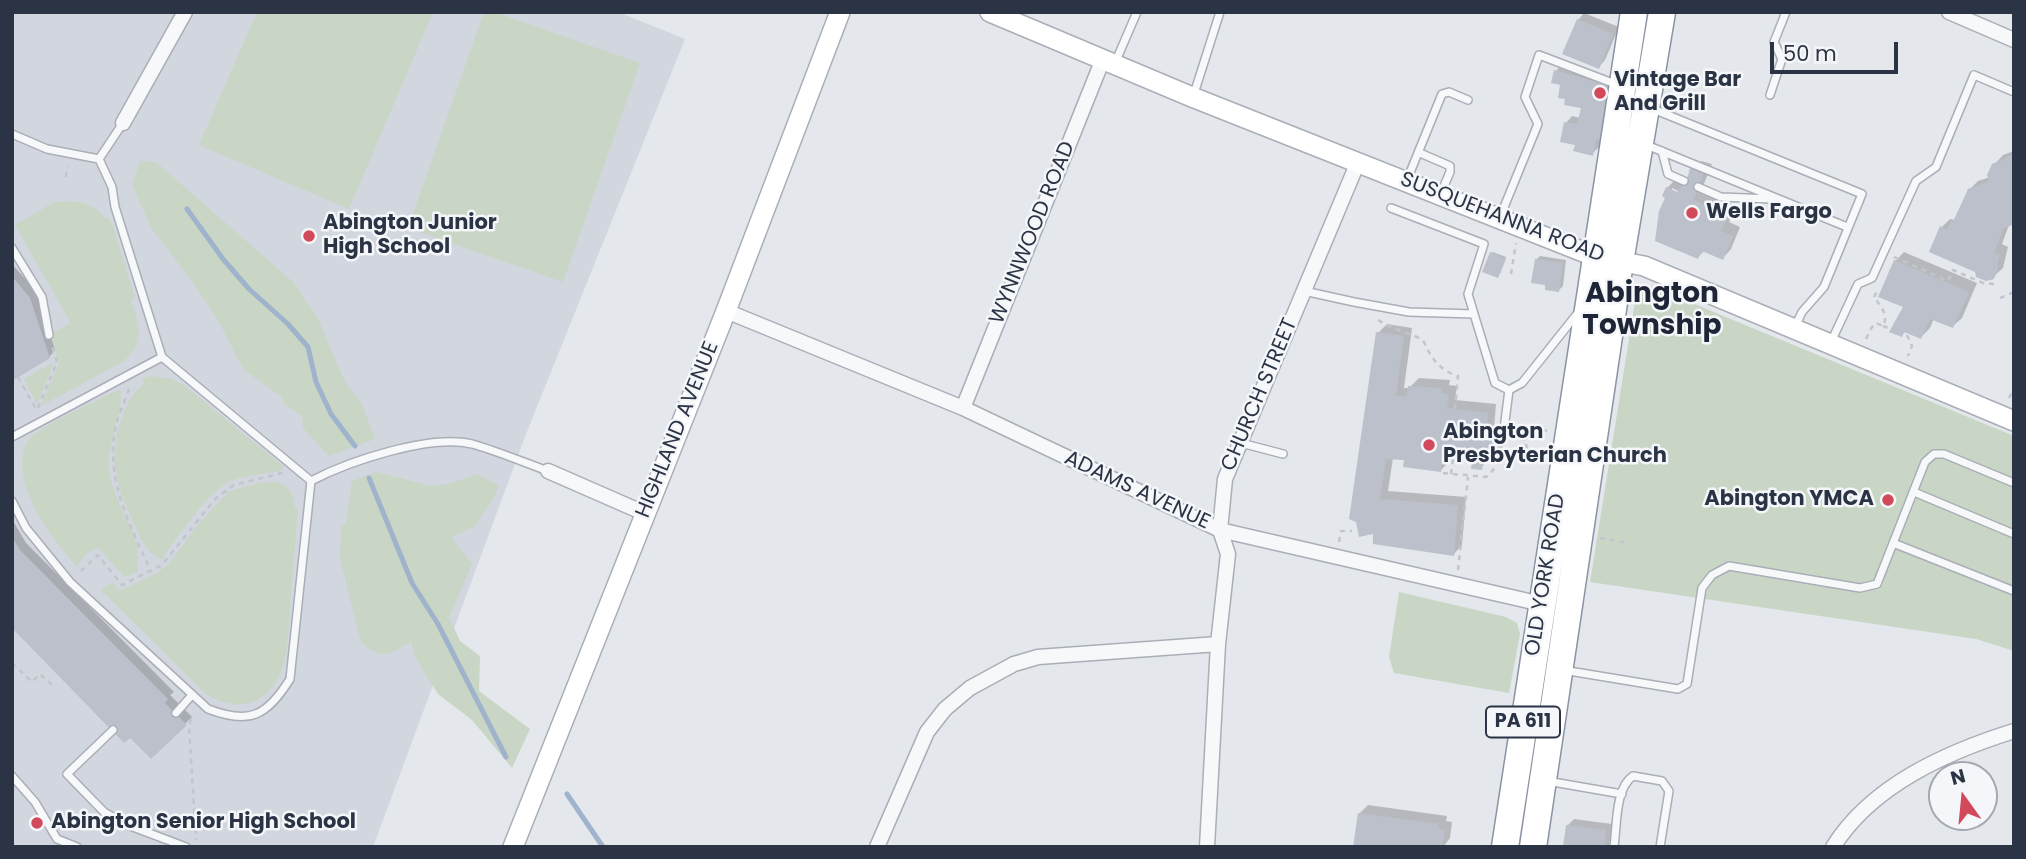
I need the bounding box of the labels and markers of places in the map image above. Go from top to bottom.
place label: Vintage Bar And Grill [1614,68,1741,118]
marker: Vintage Bar And Grill [1592,85,1608,101]
place label: Wells Fargo [1706,200,1832,226]
marker: Wells Fargo [1684,205,1700,221]
place label: Abington Junior High School [323,211,497,261]
marker: Abington Junior High School [301,228,317,244]
place label: Abington Presbyterian Church [1443,420,1667,470]
marker: Abington Presbyterian Church [1421,437,1437,453]
place label: Abington YMCA [1704,487,1874,513]
marker: Abington YMCA [1880,492,1896,508]
place label: Abington Senior High School [51,810,356,836]
marker: Abington Senior High School [29,815,45,831]

